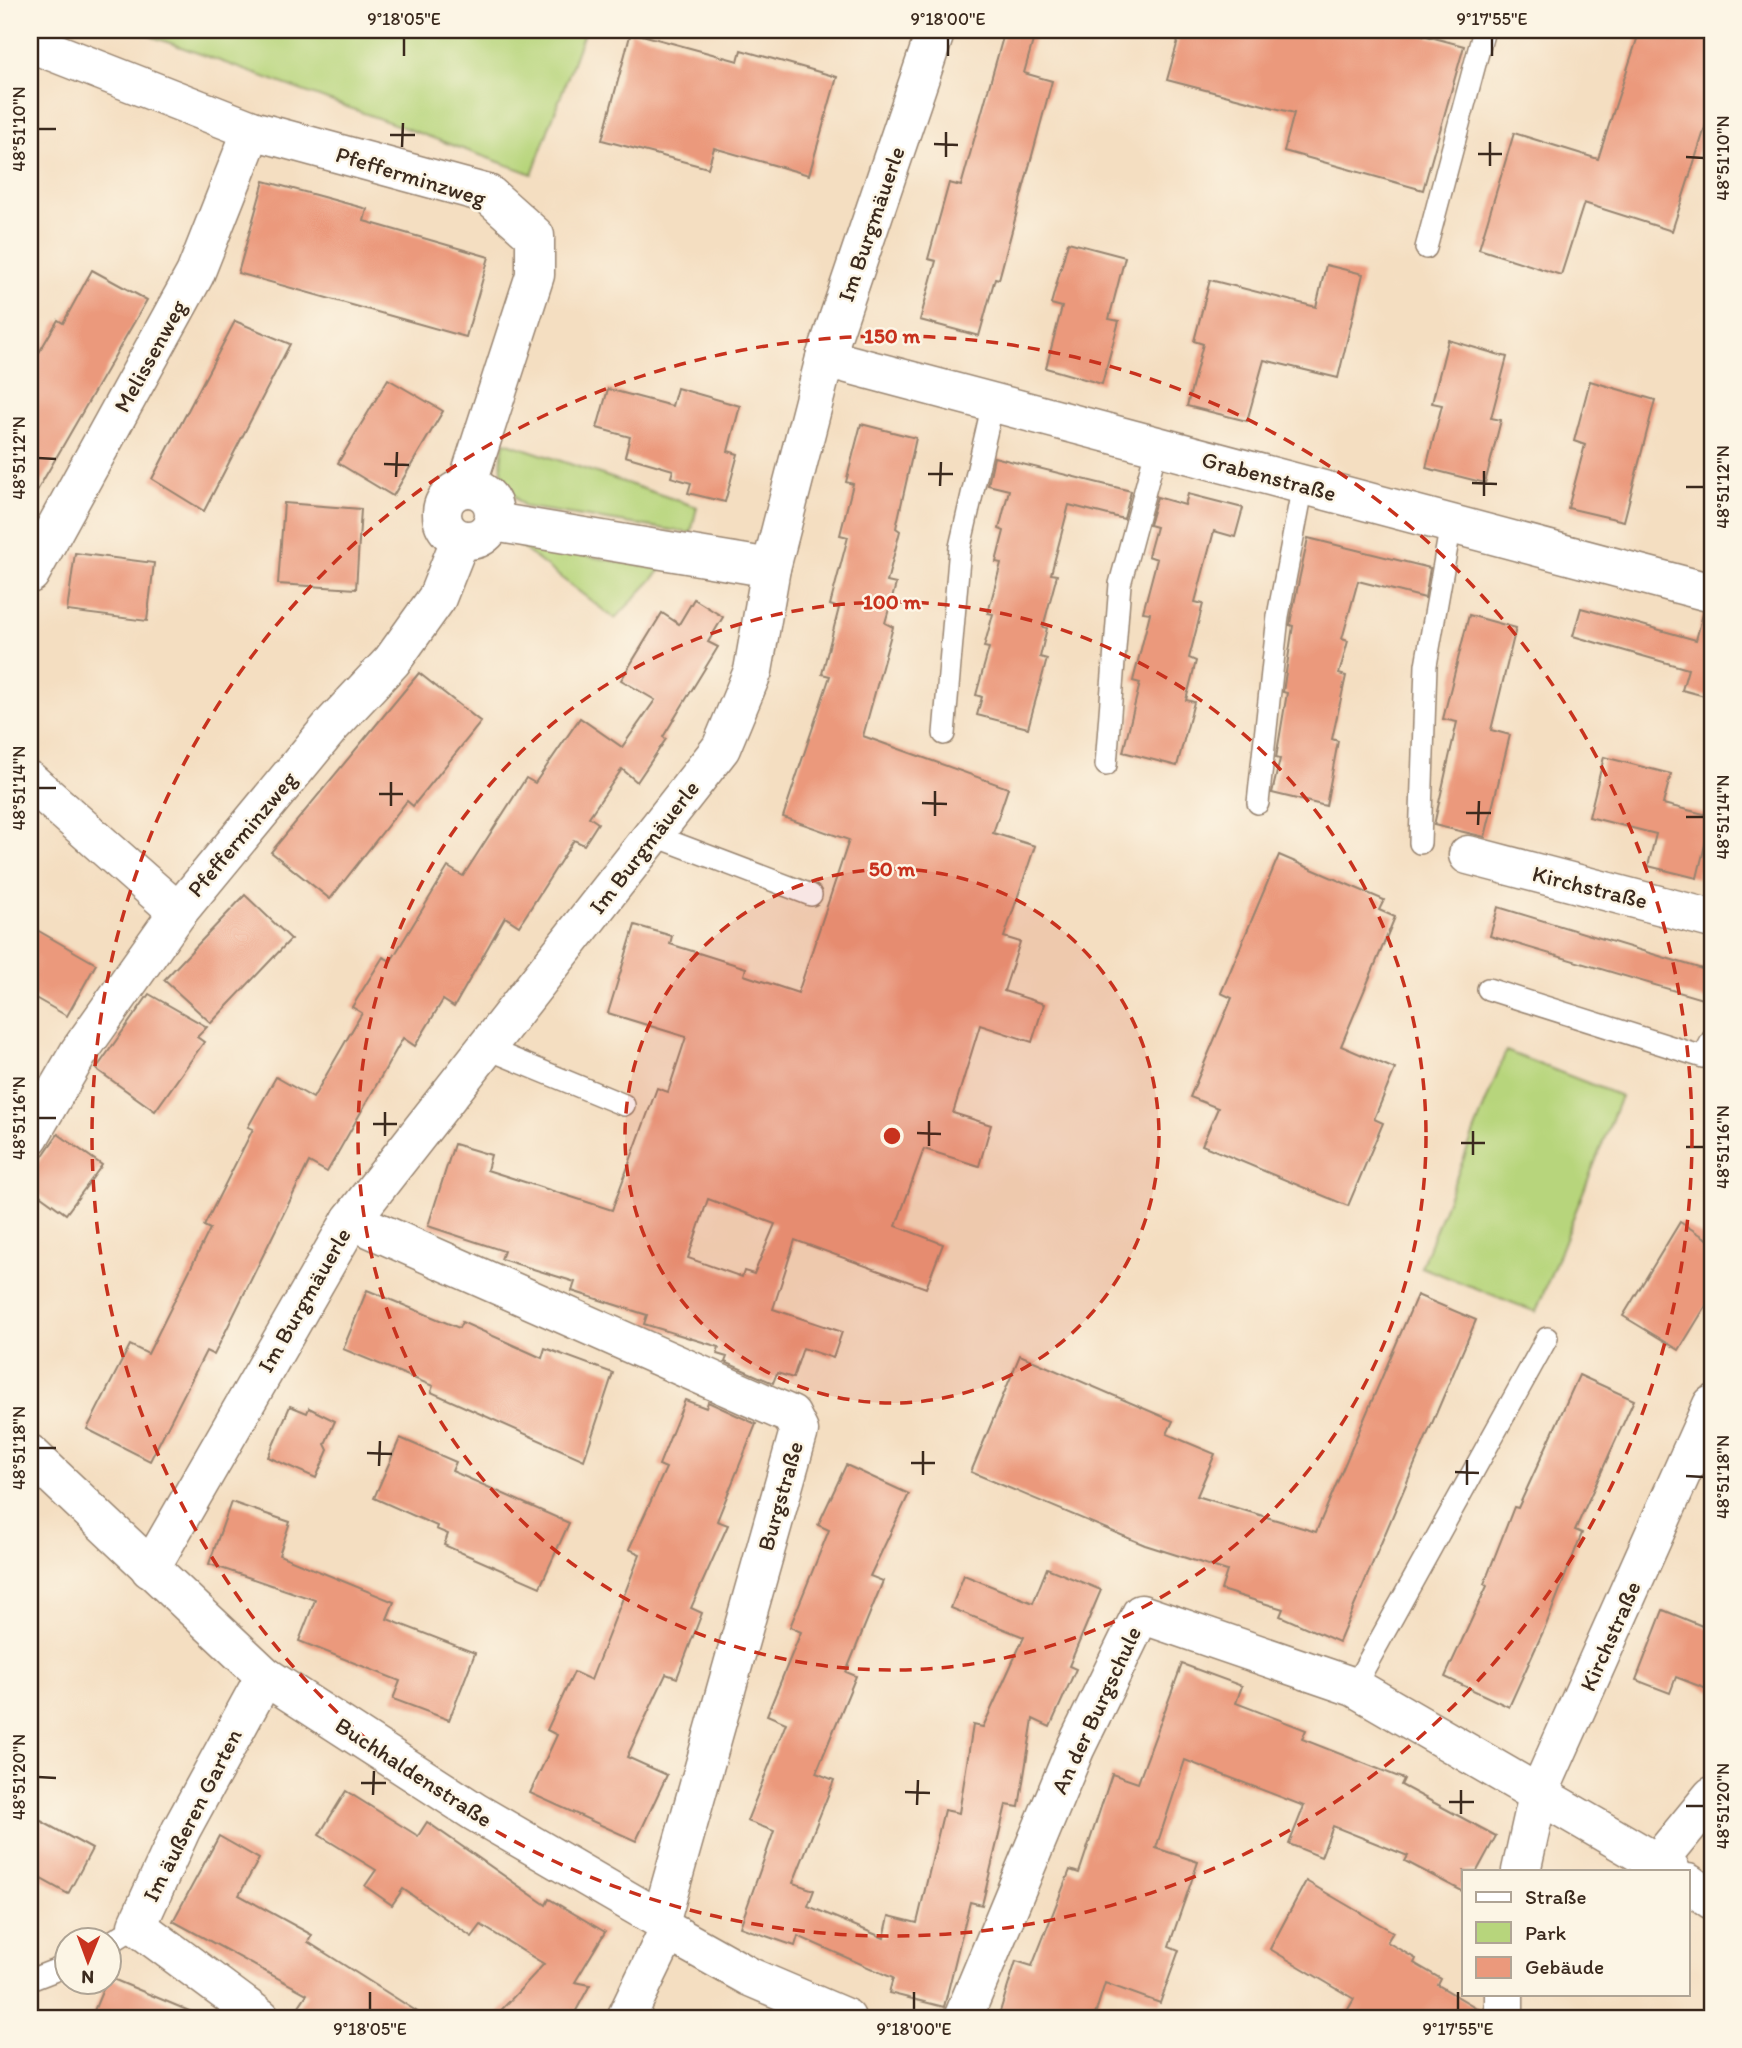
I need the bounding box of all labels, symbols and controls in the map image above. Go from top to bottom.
text: 9°18'05"E [367,8,441,30]
text: 9°18'00"E [911,8,986,30]
text: 9°17'55"E [1457,8,1527,30]
text: 48°51'10"N [8,86,30,172]
text: 48°51'10"N [1712,115,1734,201]
street label: Pfefferminzweg [332,140,490,212]
street label: Im Burgmäuerle [831,143,911,305]
street label: Melissenweg [108,295,193,417]
text: 150 m [864,323,920,348]
text: 48°51'12"N [8,416,30,500]
street label: Grabenstraße [1199,445,1339,507]
text: 48°51'12"N [1712,445,1734,529]
text: 100 m [863,589,921,614]
text: 48°51'14"N [8,745,30,831]
street label: Pfefferminzweg [181,765,303,903]
street label: Im Burgmäuerle [583,774,705,920]
text: 48°51'14"N [1712,774,1734,860]
text: 50 m [869,856,916,881]
street label: Kirchstraße [1530,859,1650,915]
text: 48°51'16"N [8,1076,30,1160]
text: 48°51'16"N [1712,1105,1734,1189]
centre of rings [880,1124,904,1148]
street label: Im Burgmäuerle [251,1223,357,1377]
text: 48°51'18"N [8,1406,30,1490]
text: 48°51'18"N [1712,1435,1734,1519]
street label: Burgstraße [751,1438,809,1554]
street label: Kirchstraße [1573,1577,1647,1695]
street label: An der Burgschule [1045,1622,1147,1798]
street label: Buchhaldenstraße [330,1711,498,1833]
street label: Im äußeren Garten [136,1724,248,1906]
text: 48°51'20"N [8,1734,30,1820]
text: 48°51'20"N [1712,1763,1734,1849]
legend [1462,1870,1690,1996]
text: Straße [1525,1884,1586,1909]
text: Park [1525,1920,1567,1945]
north arrow [52,1926,122,1996]
text: Gebäude [1525,1954,1604,1979]
text: N [81,1966,94,1989]
text: 9°18'05"E [333,2018,407,2040]
text: 9°18'00"E [877,2018,952,2040]
text: 9°17'55"E [1423,2018,1493,2040]

